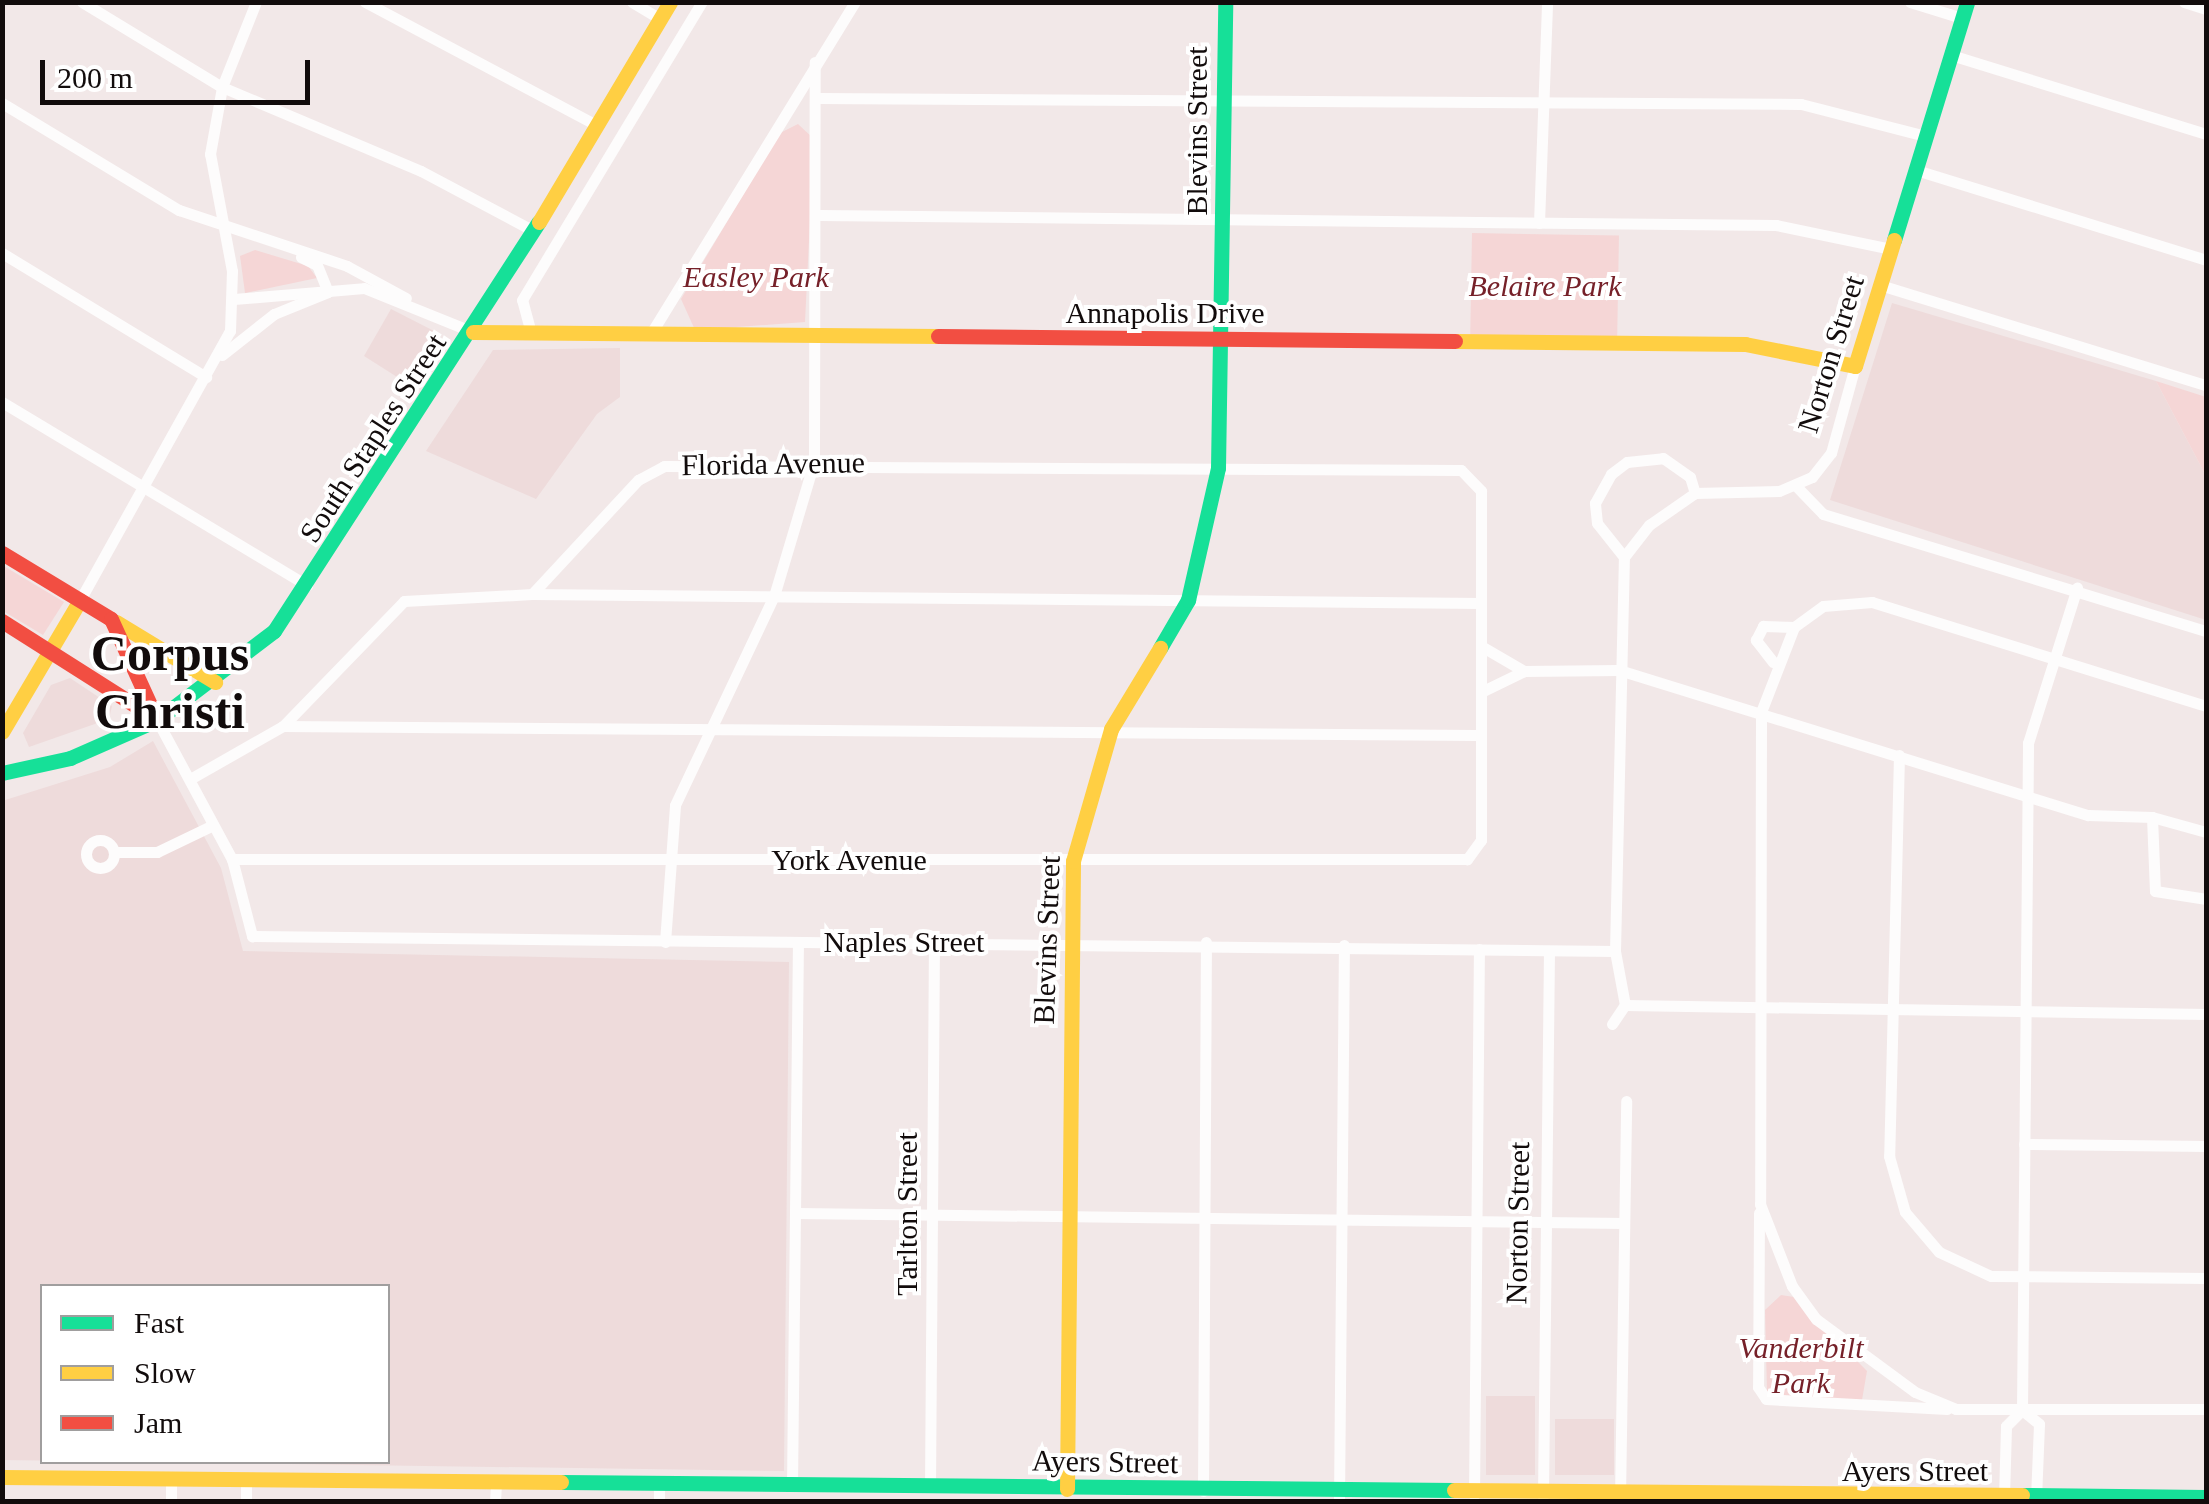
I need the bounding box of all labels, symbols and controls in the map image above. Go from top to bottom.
scale bar [45,40,315,102]
street label: Blevins Street [1179,46,1215,216]
text: 200 m [57,61,133,94]
park label: Easley Park [683,259,829,295]
park label: Belaire Park [1468,268,1622,304]
street label: Norton Street [1790,271,1872,437]
street label: Annapolis Drive [1065,295,1265,331]
street label: South Staples Street [292,327,454,549]
street label: Florida Avenue [680,444,866,484]
district label: Corpus Christi [91,623,249,740]
street label: York Avenue [770,842,928,878]
street label: Blevins Street [1026,855,1068,1025]
street label: Naples Street [824,924,984,960]
street label: Tarlton Street [889,1132,925,1296]
street label: Norton Street [1499,1141,1537,1305]
legend [40,1284,390,1464]
text: Fast [134,1306,184,1339]
park label: Vanderbilt Park [1739,1330,1863,1400]
text: Slow [134,1356,196,1389]
text: Jam [134,1406,182,1439]
street label: Ayers Street [1032,1443,1178,1481]
street label: Ayers Street [1842,1453,1988,1489]

